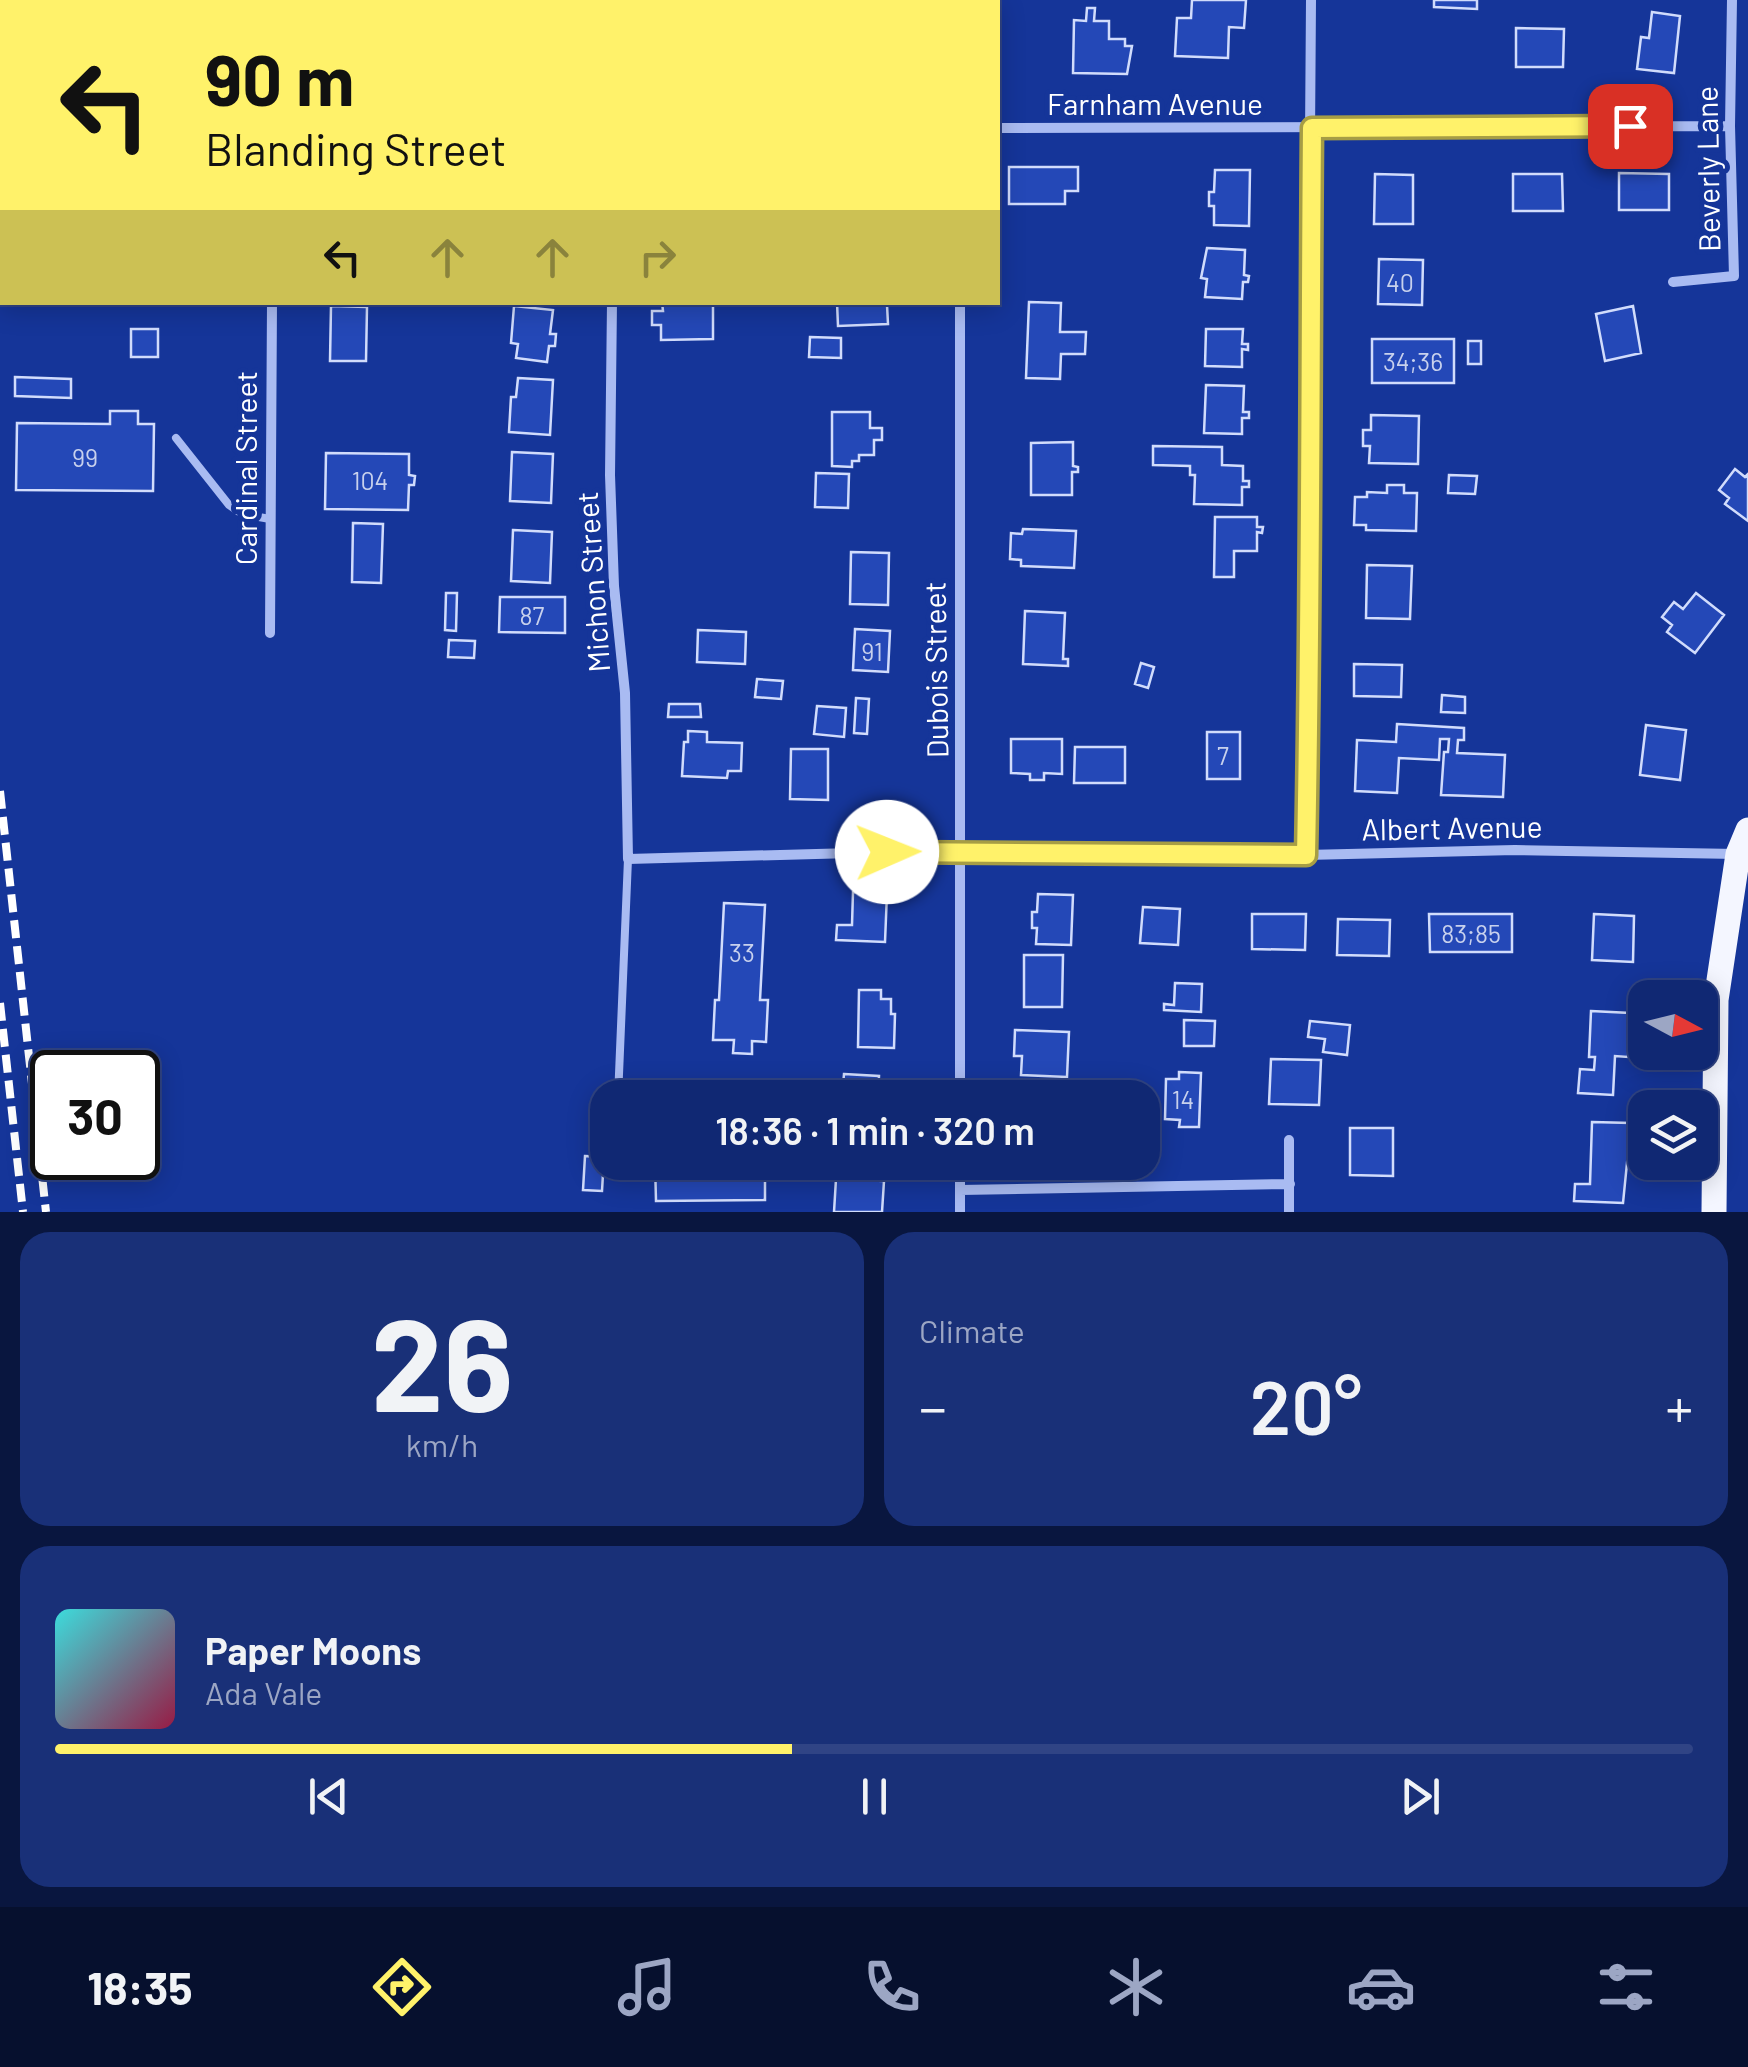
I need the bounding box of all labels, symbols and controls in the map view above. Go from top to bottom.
text: 90 m [205,36,355,120]
icon: left [40,40,170,170]
pin [1588,84,1673,169]
street label: Farnham Avenue [1047,85,1263,121]
street label: Beverly Lane [1688,86,1726,252]
icon: arrive [1603,99,1658,154]
text: Blanding Street [205,121,507,175]
icon: left [315,230,370,285]
icon: ahead [420,230,475,285]
icon: ahead [525,230,580,285]
icon: right [630,230,685,285]
house number: 40 [1386,267,1414,297]
house number: 34;36 [1383,346,1443,376]
street label: Cardinal Street [227,371,263,565]
house number: 99 [72,442,98,472]
house number: 104 [352,465,388,495]
street label: Michon Street [568,490,616,674]
street label: Dubois Street [915,581,955,759]
house number: 87 [520,600,545,630]
house number: 91 [861,636,883,666]
house number: 7 [1217,740,1229,770]
position arrow [835,800,939,904]
street label: Albert Avenue [1361,807,1543,847]
house number: 83;85 [1441,918,1501,948]
house number: 33 [729,937,755,967]
north arrow [1628,980,1718,1070]
map controls [1628,980,1718,1180]
speed limit sign: 30 [30,1050,160,1180]
house number: 14 [1172,1084,1194,1114]
button: layers [1628,1090,1718,1180]
text: 18:36 · 1 min · 320 m [715,1107,1035,1153]
text: 26 [371,1282,513,1438]
text: Climate [919,1311,1025,1349]
text: 20° [1250,1360,1362,1450]
text: − [919,1373,947,1439]
text: + [1665,1373,1693,1439]
text: km/h [406,1425,478,1463]
text: Paper Moons [205,1627,421,1673]
text: Ada Vale [205,1673,322,1711]
icon: previous [301,1769,356,1824]
icon: pause [847,1769,902,1824]
icon: next [1393,1769,1448,1824]
icon: directions [367,1952,437,2022]
icon: music [612,1952,682,2022]
icon: phone [857,1952,927,2022]
icon: climate [1101,1952,1171,2022]
icon: car [1346,1952,1416,2022]
icon: filters [1591,1952,1661,2022]
text: 18:35 [87,1960,193,2014]

